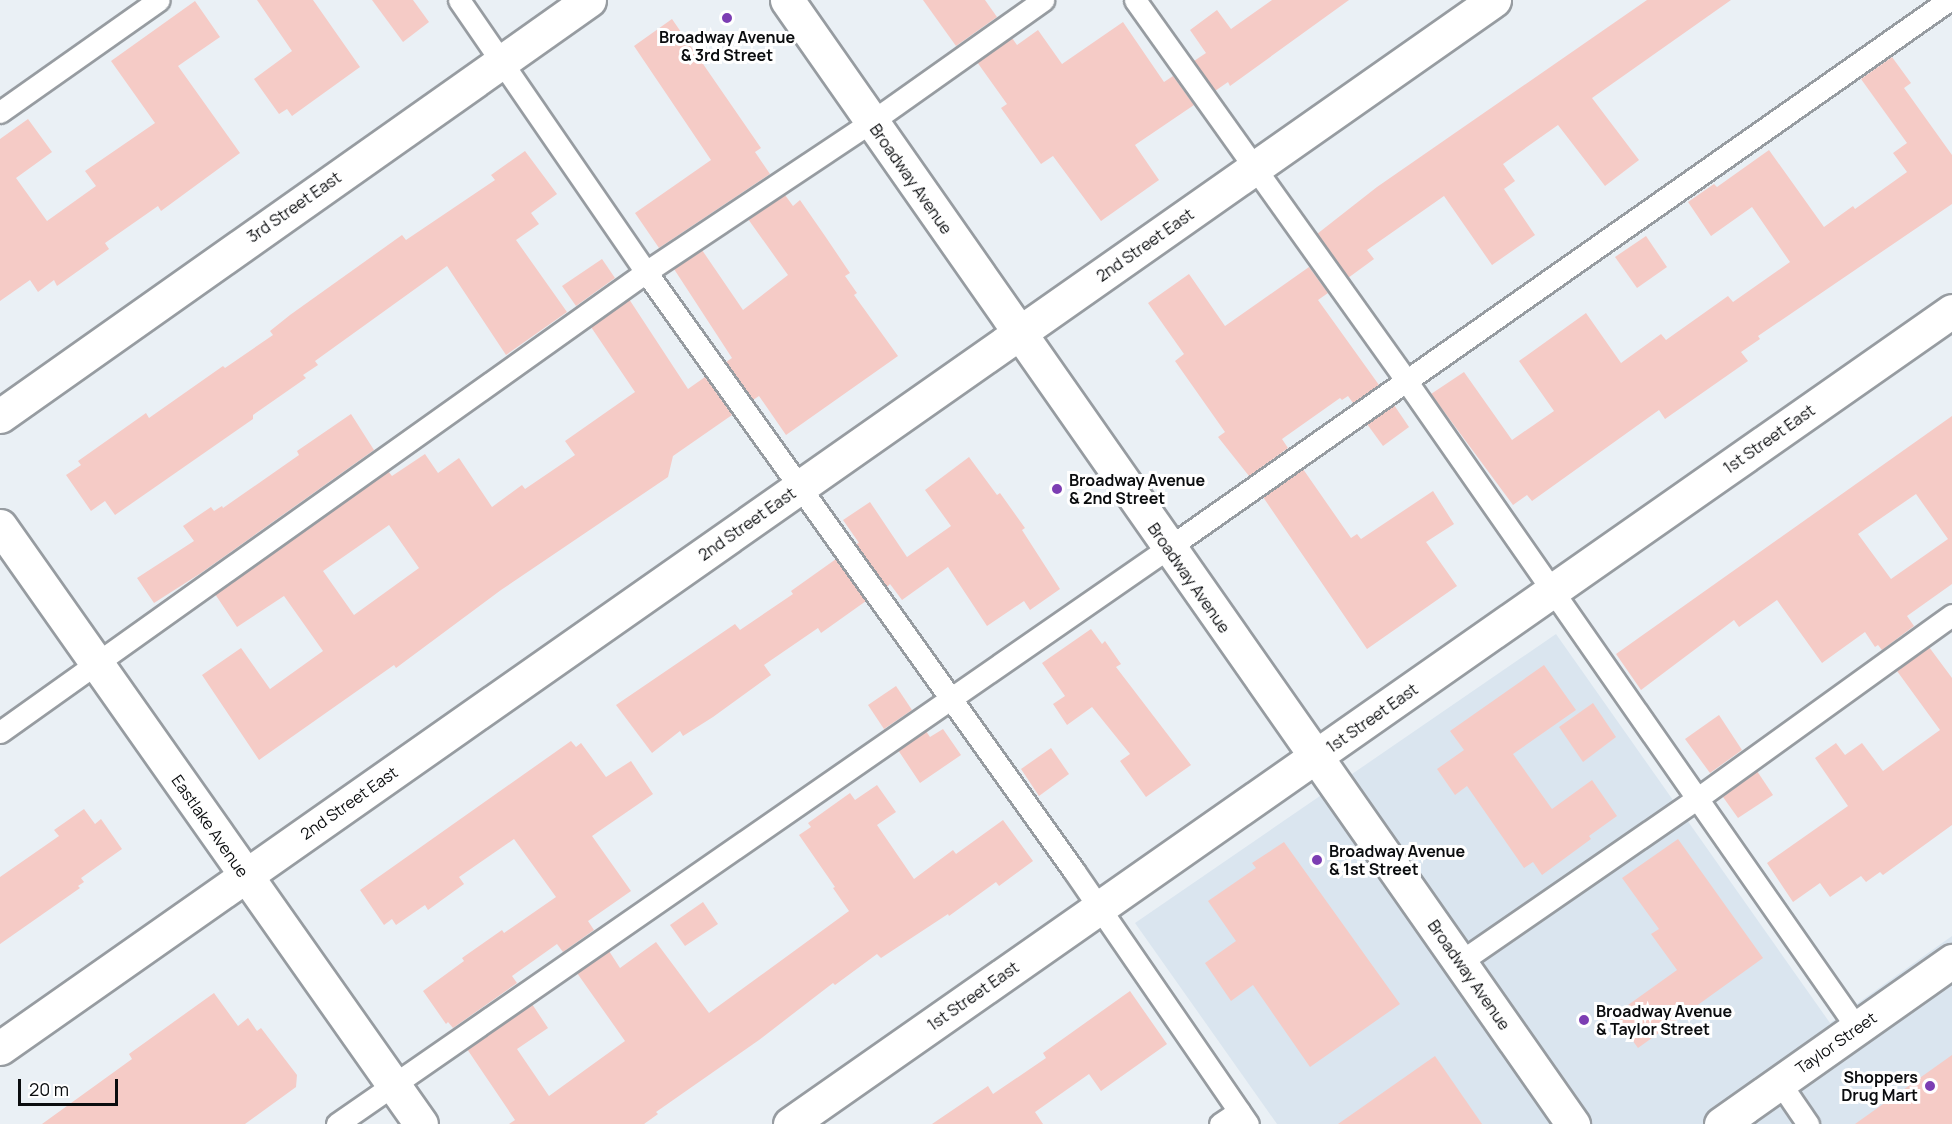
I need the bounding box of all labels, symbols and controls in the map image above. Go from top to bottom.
marker: Broadway Avenue & 3rd Street [720,11,734,25]
place label: Broadway Avenue & 3rd Street [659,27,795,65]
street label: Broadway Avenue [866,120,956,238]
street label: 3rd Street East [243,168,345,246]
street label: 2nd Street East [1093,204,1197,286]
street label: 1st Street East [1720,400,1818,478]
place label: Broadway Avenue & 2nd Street [1069,470,1205,508]
marker: Broadway Avenue & 2nd Street [1050,482,1064,496]
street label: 2nd Street East [695,483,799,565]
street label: Broadway Avenue [1144,519,1234,637]
street label: 1st Street East [1323,679,1421,757]
street label: 2nd Street East [297,762,401,844]
street label: Eastlake Avenue [168,771,252,881]
place label: Broadway Avenue & 1st Street [1329,841,1465,879]
marker: Broadway Avenue & 1st Street [1310,853,1324,867]
street label: Broadway Avenue [1424,916,1514,1034]
street label: 1st Street East [924,957,1022,1035]
place label: Broadway Avenue & Taylor Street [1596,1001,1732,1039]
street label: Taylor Street [1792,1008,1880,1078]
marker: Broadway Avenue & Taylor Street [1577,1013,1591,1027]
scale bar [21,1067,122,1105]
place label: Shoppers Drug Mart [1841,1067,1918,1105]
text: 20 m [29,1077,69,1101]
marker: Shoppers Drug Mart [1923,1079,1937,1093]

